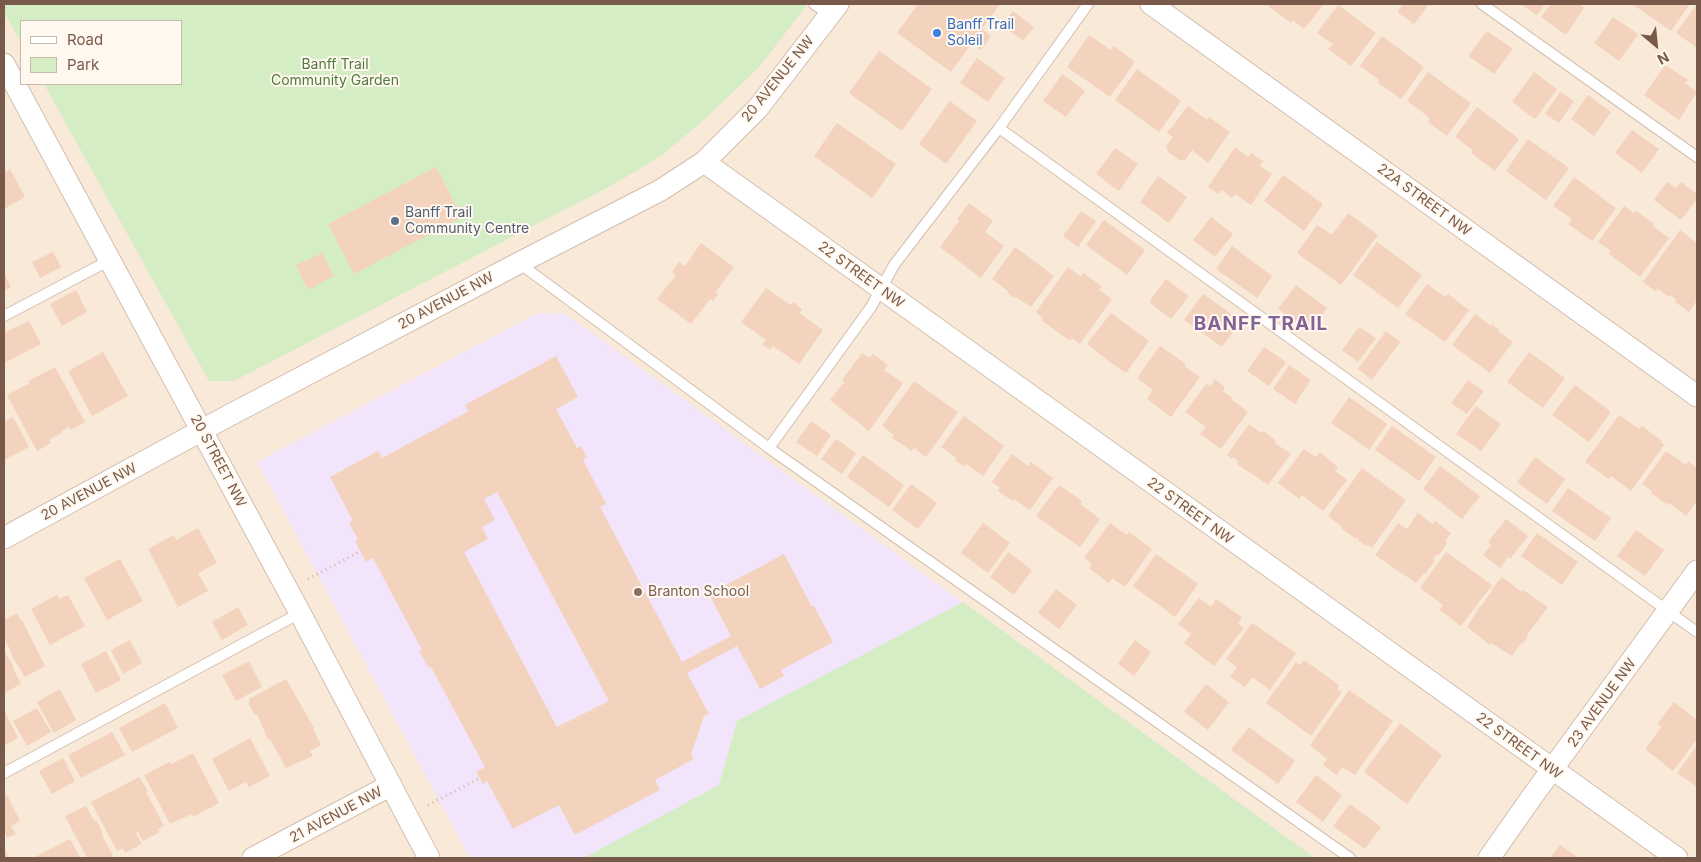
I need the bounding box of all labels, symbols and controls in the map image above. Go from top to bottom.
place label: Banff Trail Soleil [947,17,1014,49]
legend [20,20,182,85]
north arrow [1631,20,1681,70]
marker: Banff Trail Soleil [931,27,943,39]
text: Road [67,30,103,49]
street label: 20 AVENUE NW [738,33,818,125]
text: N [1655,49,1672,69]
text: Park [67,55,99,74]
park label: Banff Trail Community Garden [271,57,399,90]
street label: 22A STREET NW [1374,160,1474,240]
place label: Banff Trail Community Centre [405,205,529,238]
marker: Banff Trail Community Centre [389,215,401,227]
street label: 22 STREET NW [815,238,907,312]
street label: 20 AVENUE NW [395,269,497,333]
district label: BANFF TRAIL [1192,313,1330,335]
street label: 20 STREET NW [187,412,249,510]
street label: 20 AVENUE NW [38,460,140,524]
street label: 22 STREET NW [1144,474,1236,548]
place label: Branton School [648,584,749,600]
marker: Branton School [632,586,644,598]
street label: 23 AVENUE NW [1564,655,1640,751]
street label: 22 STREET NW [1473,709,1565,783]
street label: 21 AVENUE NW [287,783,385,847]

